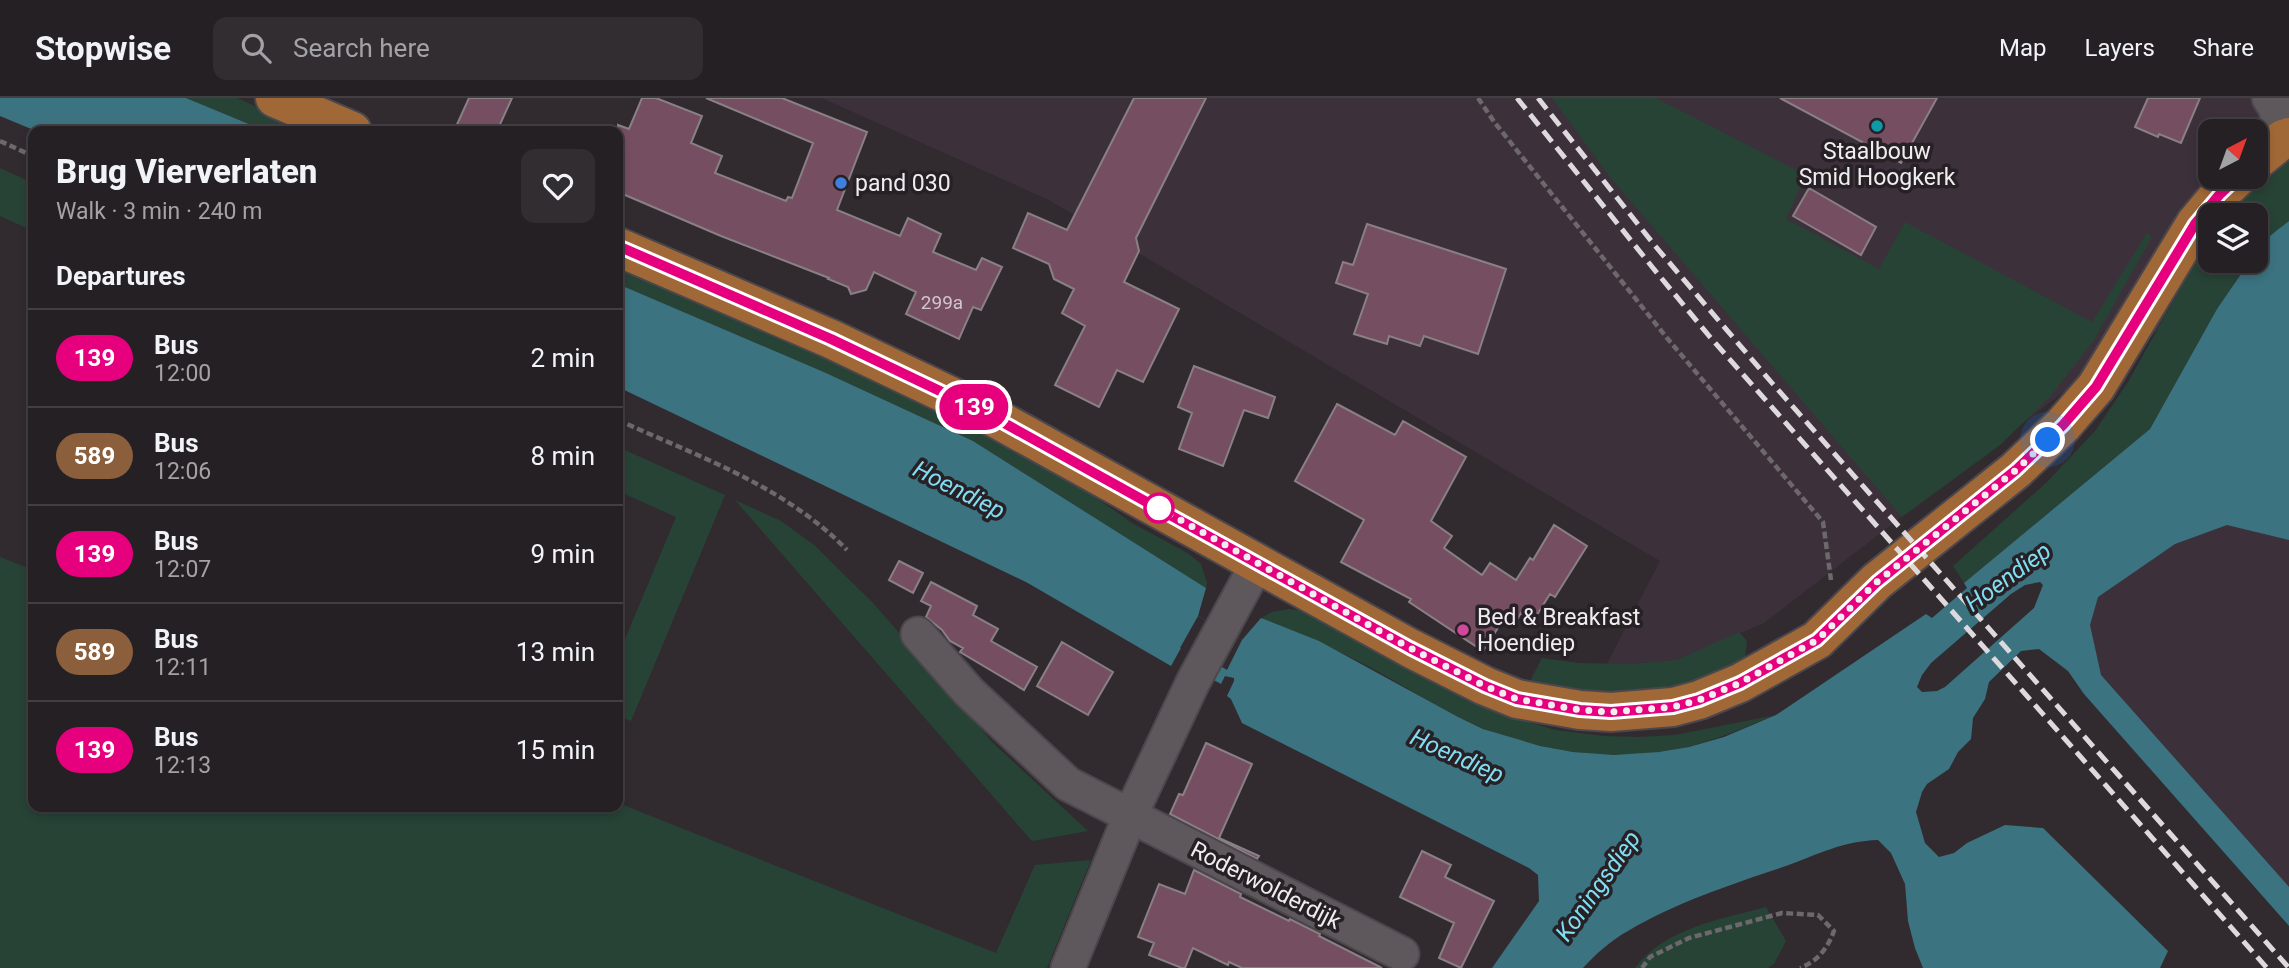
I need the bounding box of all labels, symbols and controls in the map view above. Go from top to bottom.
search box [213,17,703,80]
text: Stopwise [35,29,171,68]
icon: search [237,29,275,67]
text: Search here [293,33,430,63]
text: Map [1999,34,2047,62]
text: Layers [2085,34,2155,62]
text: Share [2193,34,2254,62]
marker: Staalbouw Smid Hoogkerk [1869,118,1885,134]
north arrow [2198,119,2268,189]
map controls [2198,119,2268,273]
place label: Staalbouw Smid Hoogkerk [1799,138,1956,191]
button: heart [521,149,595,223]
text: Brug Vierverlaten [56,152,317,191]
place label: pand 030 [855,170,951,197]
marker: pand 030 [833,175,849,191]
text: Walk · 3 min · 240 m [56,198,262,225]
button: layers [2198,203,2268,273]
text: Departures [56,261,186,291]
house number: 299a [921,291,963,314]
text: Bus [154,330,199,360]
text: 2 min [530,343,595,373]
text: 139 [74,344,115,372]
text: 12:00 [154,360,211,387]
line badge: 139 [934,384,1014,430]
text: 139 [953,393,995,421]
your location [2030,422,2065,457]
text: Bus [154,428,199,458]
text: 8 min [530,441,595,471]
text: 589 [74,442,115,470]
water label: Hoendiep [908,455,1010,525]
text: 12:06 [154,458,211,485]
unlabelled marker [1144,493,1174,523]
text: Bus [154,526,199,556]
water label: Hoendiep [1960,536,2056,618]
text: 9 min [530,539,595,569]
text: 139 [74,540,115,568]
text: 12:07 [154,556,211,583]
place label: Bed & Breakfast Hoendiep [1477,604,1640,657]
marker: Bed & Breakfast Hoendiep [1455,622,1471,638]
text: Bus [154,624,199,654]
text: 13 min [516,637,595,667]
text: 589 [74,638,115,666]
text: 12:11 [154,654,211,681]
text: Bus [154,722,199,752]
water label: Hoendiep [1406,723,1508,789]
text: 15 min [516,735,595,765]
text: 139 [74,736,115,764]
text: 12:13 [154,752,211,779]
water label: Koningsdiep [1550,825,1646,947]
street label: Roderwolderdijk [1186,836,1346,935]

